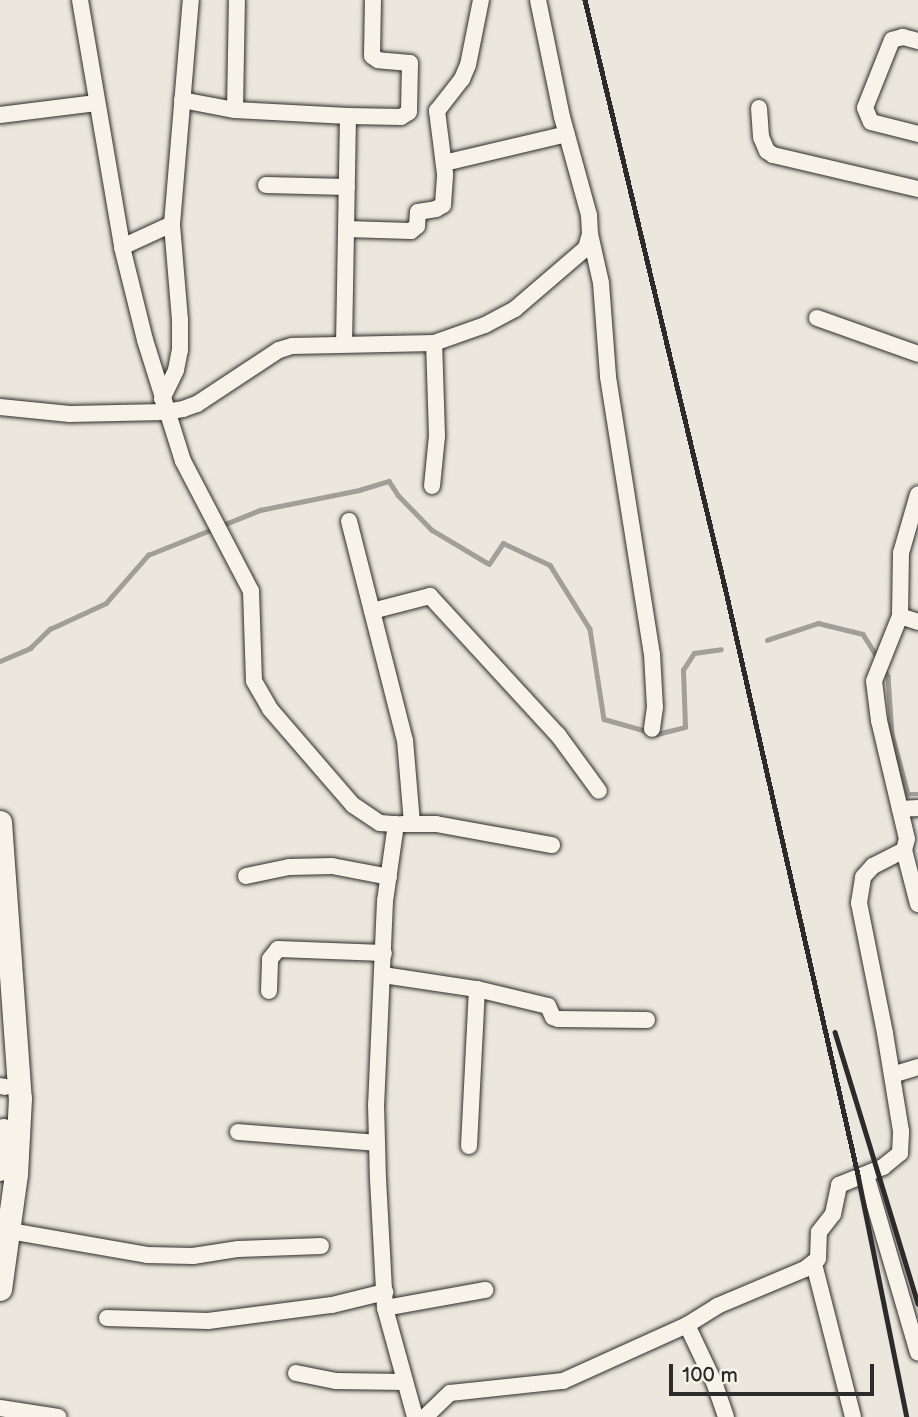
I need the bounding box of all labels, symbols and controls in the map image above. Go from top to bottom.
scale bar [673,1350,878,1394]
text: 100 m [682,1363,738,1388]

